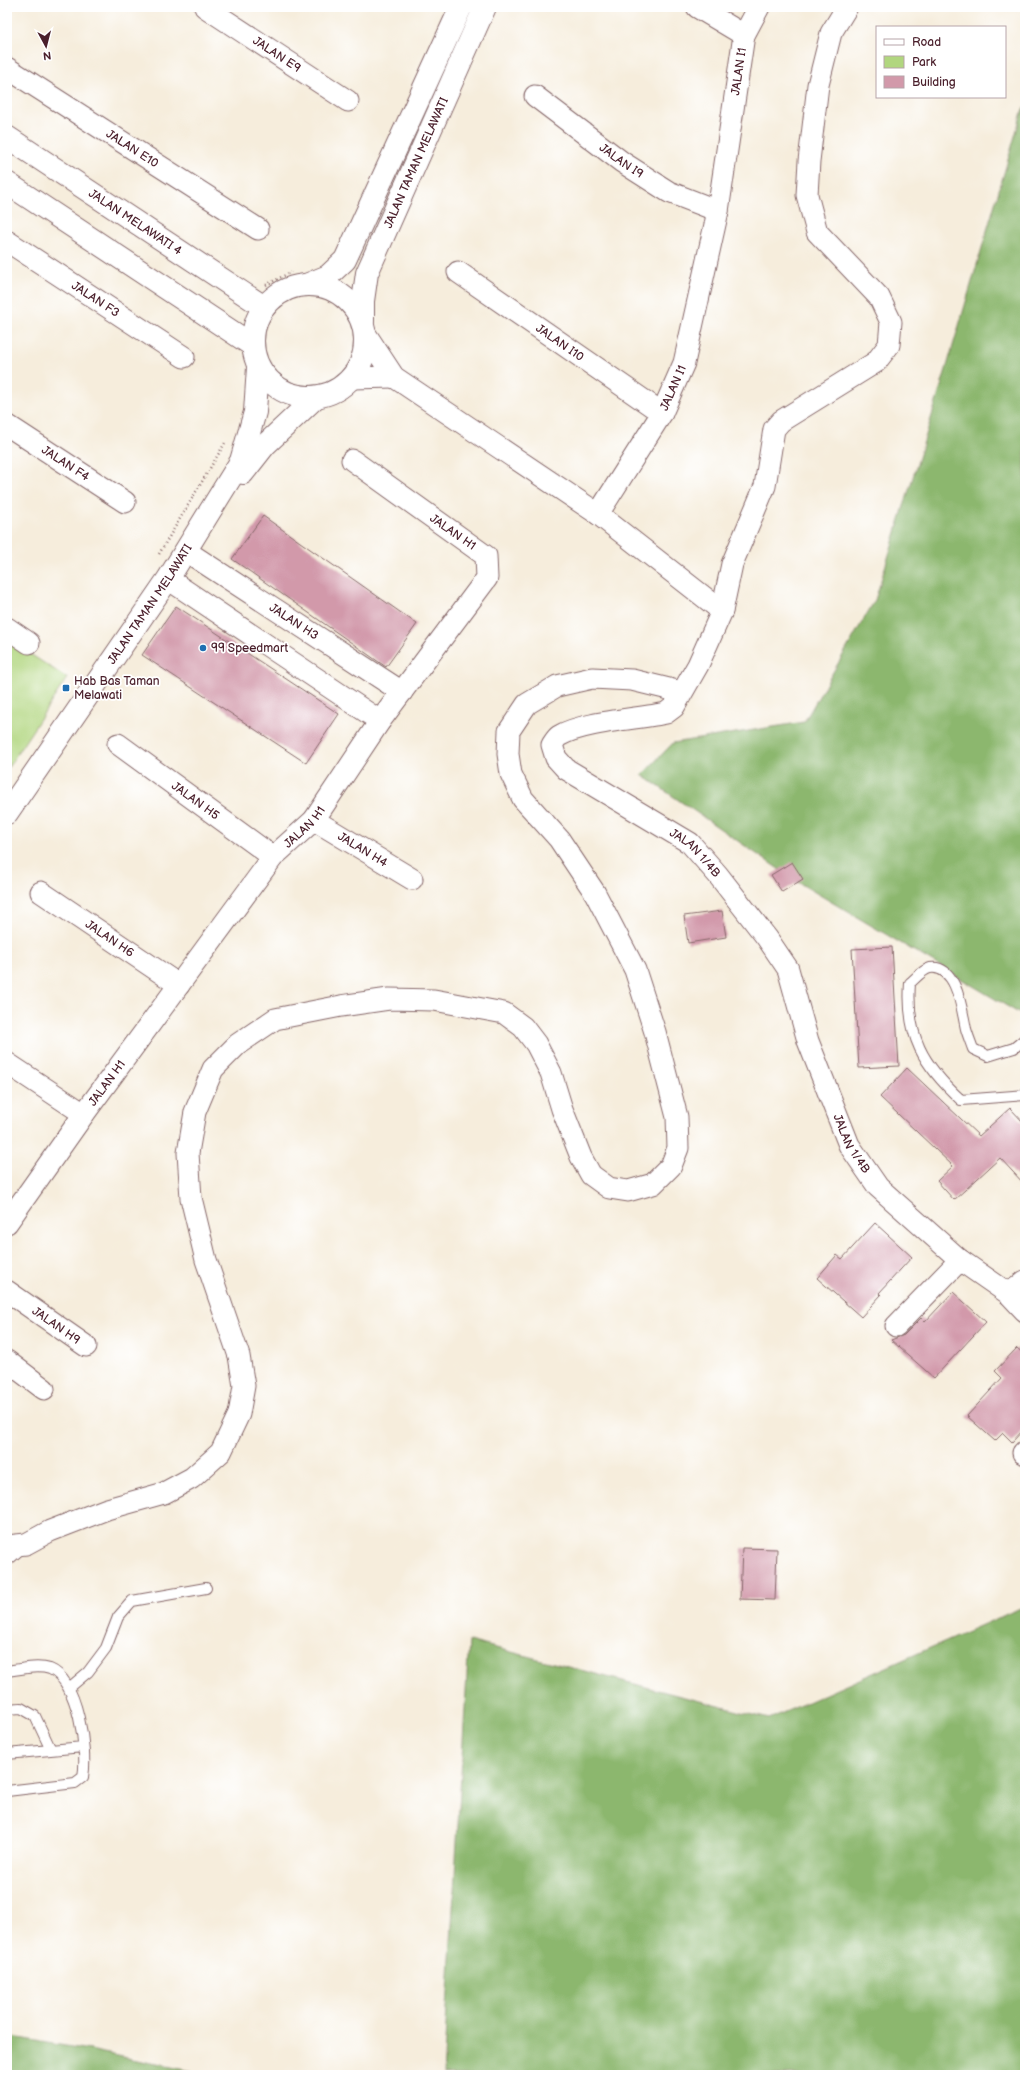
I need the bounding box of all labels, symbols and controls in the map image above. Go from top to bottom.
north arrow [26,26,66,66]
legend [876,26,1006,98]
street label: JALAN E9 [250,33,304,76]
text: Road [912,35,941,50]
street label: JALAN I1 [728,47,750,96]
text: N [42,48,52,62]
text: Park [912,55,936,70]
text: Building [912,75,956,90]
street label: JALAN TAMAN MELAWATI [381,95,452,231]
street label: JALAN E10 [103,127,161,171]
street label: JALAN I9 [596,140,646,182]
street label: JALAN MELAWATI 4 [86,186,185,259]
street label: JALAN F3 [69,278,122,321]
street label: JALAN I10 [533,321,587,365]
street label: JALAN I1 [657,363,690,413]
street label: JALAN F4 [39,443,93,485]
street label: JALAN H1 [427,511,479,554]
street label: JALAN TAMAN MELAWATI [105,541,196,667]
street label: JALAN H3 [266,600,321,643]
place label: 99 Speedmart [211,641,288,656]
marker: 99 Speedmart [198,643,208,653]
place label: Hab Bas Taman Melawati [74,674,160,703]
marker: Hab Bas Taman Melawati [61,683,71,693]
street label: JALAN H5 [169,779,222,823]
street label: JALAN H1 [281,804,329,852]
street label: JALAN 1/4B [667,826,724,881]
street label: JALAN H4 [335,829,391,871]
street label: JALAN H6 [82,917,137,961]
street label: JALAN H1 [85,1057,129,1109]
street label: JALAN 1/4B [830,1112,873,1176]
street label: JALAN H9 [29,1304,83,1348]

